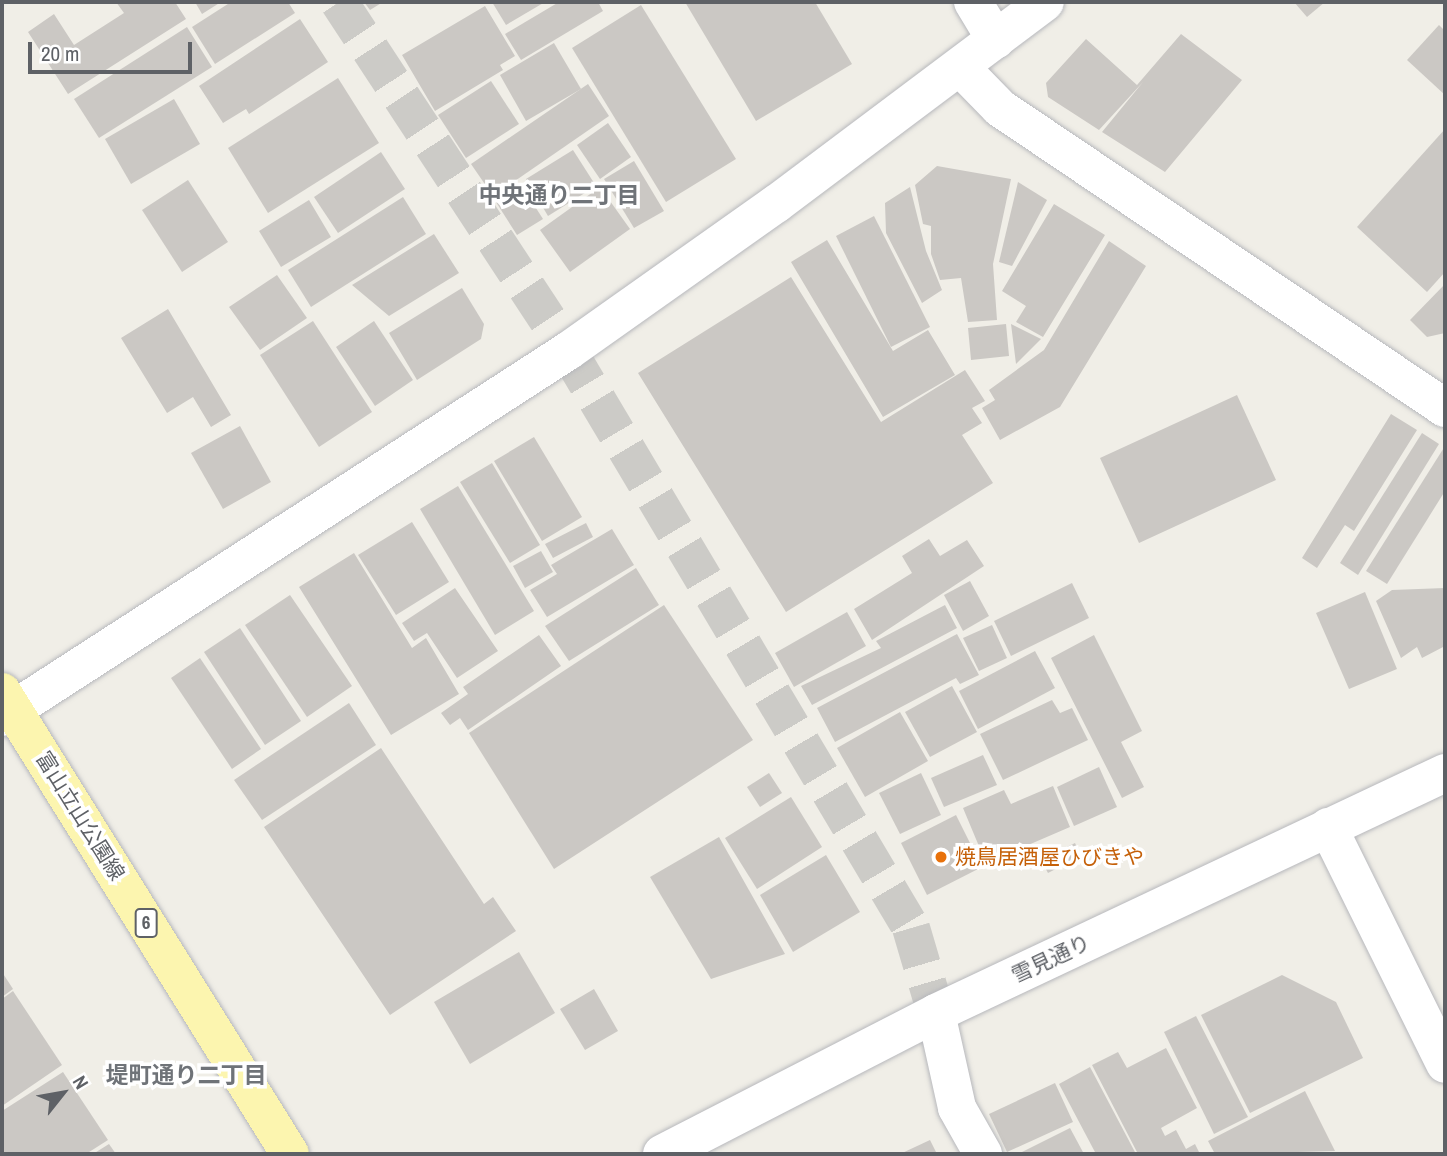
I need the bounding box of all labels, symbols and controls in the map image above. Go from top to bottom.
scale bar [32,28,196,72]
text: 20 m [41,39,79,68]
district label: 中央通り二丁目 [479,181,639,209]
street label: 富山立山公園線 [30,747,130,885]
place label: 焼鳥居酒屋ひびきや [955,844,1144,870]
marker: 焼鳥居酒屋ひびきや [933,849,949,865]
road number: 6 [134,908,158,939]
street label: 雪見通り [1008,930,1094,988]
north arrow [28,1058,98,1128]
district label: 堤町通り二丁目 [106,1061,266,1089]
text: N [67,1071,95,1094]

